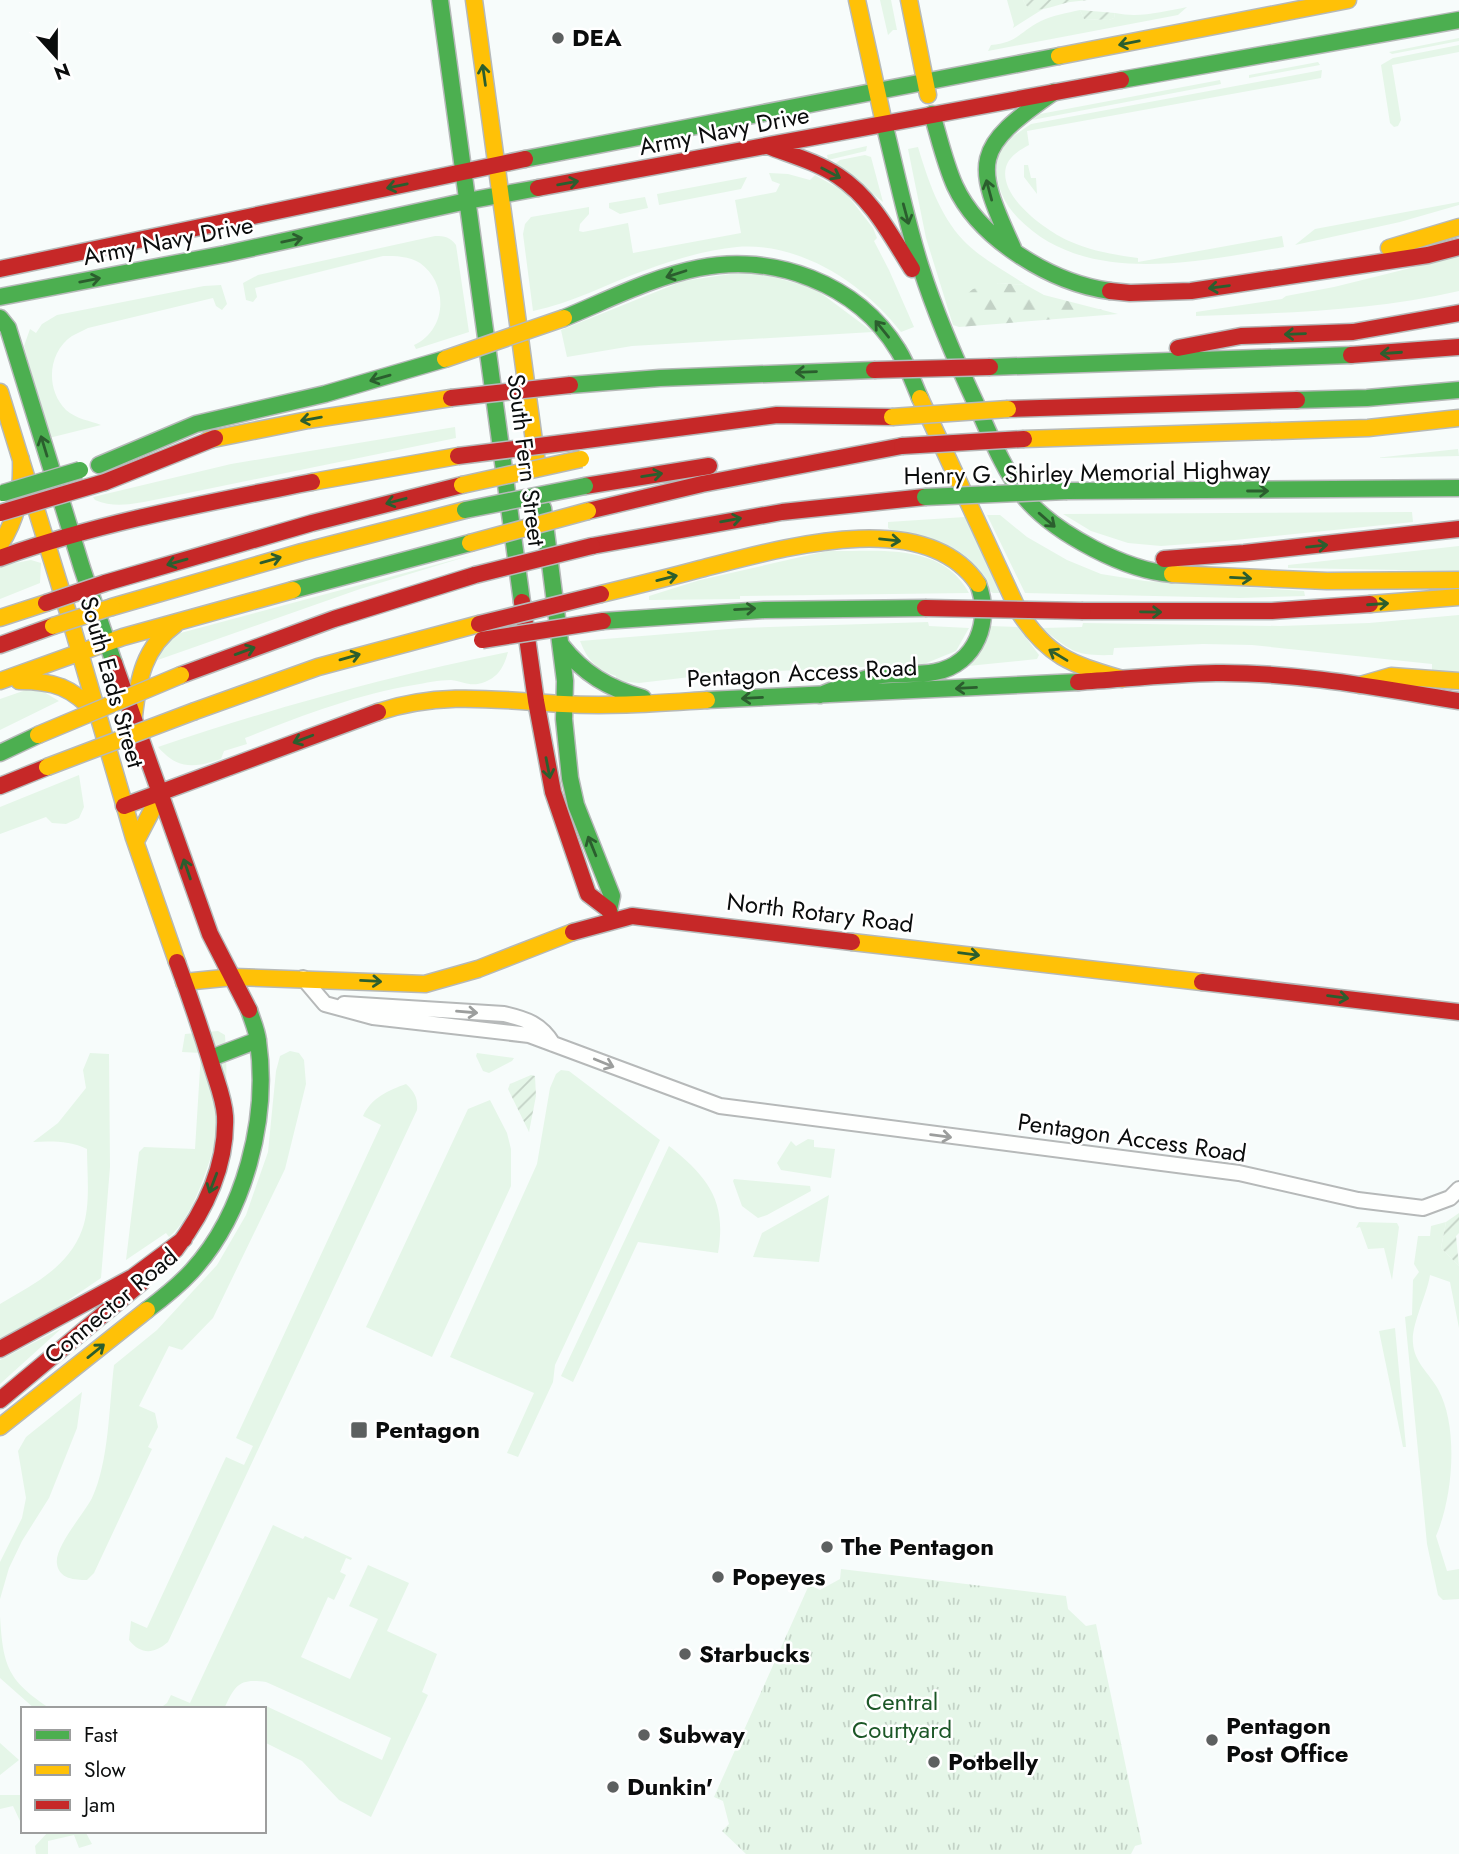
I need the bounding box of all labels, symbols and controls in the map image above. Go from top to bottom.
place label: DEA [572,20,622,55]
north arrow [21,21,91,91]
marker: DEA [550,30,566,46]
one-way arrow [1118,37,1141,51]
text: N [50,56,74,87]
one-way arrow [477,65,490,87]
street label: Army Navy Drive [636,97,812,164]
one-way arrow [820,166,840,180]
one-way arrow [556,175,579,189]
one-way arrow [386,179,409,193]
one-way arrow [982,179,995,202]
one-way arrow [900,203,913,225]
street label: Army Navy Drive [80,207,256,274]
one-way arrow [280,232,303,246]
one-way arrow [665,269,687,282]
one-way arrow [78,273,101,286]
one-way arrow [1208,280,1231,293]
one-way arrow [875,320,890,338]
one-way arrow [1284,328,1307,341]
one-way arrow [1380,347,1403,360]
one-way arrow [795,366,818,379]
street label: South Fern Street [499,372,554,548]
one-way arrow [369,373,391,386]
one-way arrow [300,413,323,427]
one-way arrow [37,435,50,457]
street label: Henry G. Shirley Memorial Highway [903,452,1271,493]
one-way arrow [640,468,663,481]
one-way arrow [1246,484,1269,498]
one-way arrow [385,495,407,508]
one-way arrow [1038,512,1056,528]
one-way arrow [719,513,742,526]
one-way arrow [879,534,901,547]
one-way arrow [1306,539,1328,552]
one-way arrow [260,553,282,566]
one-way arrow [166,556,188,569]
one-way arrow [655,571,678,584]
one-way arrow [1229,571,1252,584]
street label: South Eads Street [71,592,154,772]
one-way arrow [1367,598,1390,611]
one-way arrow [733,603,756,616]
one-way arrow [1139,605,1162,618]
one-way arrow [234,644,256,656]
one-way arrow [1048,648,1068,662]
street label: Pentagon Access Road [686,649,918,696]
one-way arrow [339,650,361,663]
one-way arrow [955,681,978,694]
one-way arrow [740,692,763,705]
one-way arrow [293,733,315,746]
one-way arrow [542,756,556,779]
one-way arrow [585,835,597,857]
one-way arrow [180,859,192,881]
street label: North Rotary Road [725,884,915,941]
one-way arrow [957,947,979,960]
one-way arrow [359,975,382,988]
one-way arrow [1326,991,1349,1004]
one-way arrow [455,1006,477,1019]
one-way arrow [592,1058,614,1071]
street label: Pentagon Access Road [1015,1104,1249,1171]
one-way arrow [930,1129,952,1142]
one-way arrow [206,1172,219,1193]
street label: Connector Road [36,1239,185,1372]
one-way arrow [86,1343,104,1358]
place label: Pentagon [375,1412,480,1447]
marker: Pentagon [349,1420,369,1440]
place label: The Pentagon [841,1529,994,1564]
marker: The Pentagon [819,1539,835,1555]
place label: Popeyes [732,1559,825,1594]
marker: Popeyes [710,1569,726,1585]
place label: Starbucks [699,1636,810,1671]
marker: Starbucks [677,1646,693,1662]
park label: Central Courtyard [852,1684,952,1747]
legend [21,1707,266,1833]
place label: Pentagon Post Office [1226,1708,1349,1771]
place label: Subway [658,1717,745,1752]
text: Fast [84,1720,117,1750]
marker: Subway [636,1727,652,1743]
marker: Pentagon Post Office [1204,1732,1220,1748]
place label: Potbelly [948,1744,1039,1779]
marker: Potbelly [926,1754,942,1770]
text: Slow [84,1755,126,1785]
place label: Dunkin' [627,1769,713,1804]
marker: Dunkin' [605,1779,621,1795]
text: Jam [81,1790,116,1820]

